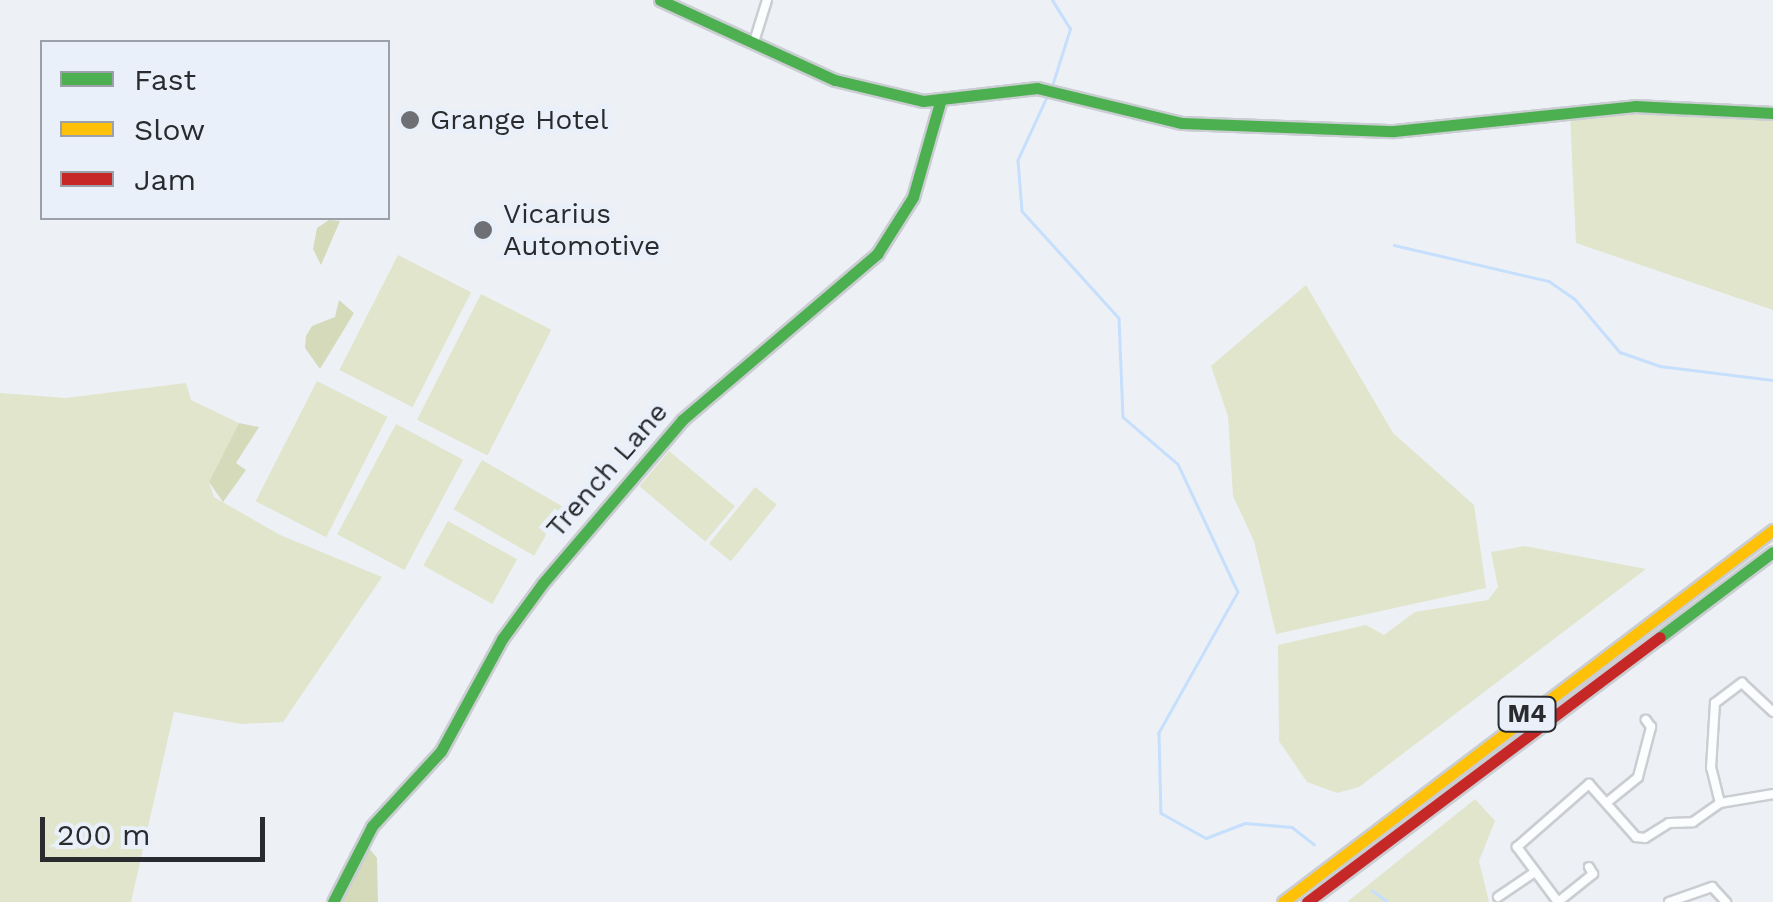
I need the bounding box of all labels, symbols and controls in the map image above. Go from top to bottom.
legend [40,40,390,220]
text: Fast [134,62,196,97]
place label: Grange Hotel [430,103,608,137]
marker: Grange Hotel [399,109,421,131]
text: Slow [134,112,205,147]
text: Jam [134,162,196,197]
place label: Vicarius Automotive [503,197,660,263]
marker: Vicarius Automotive [472,219,494,241]
street label: Trench Lane [539,396,675,544]
road number: M4 [1497,694,1557,734]
scale bar [45,797,270,859]
text: 200 m [57,817,151,852]

